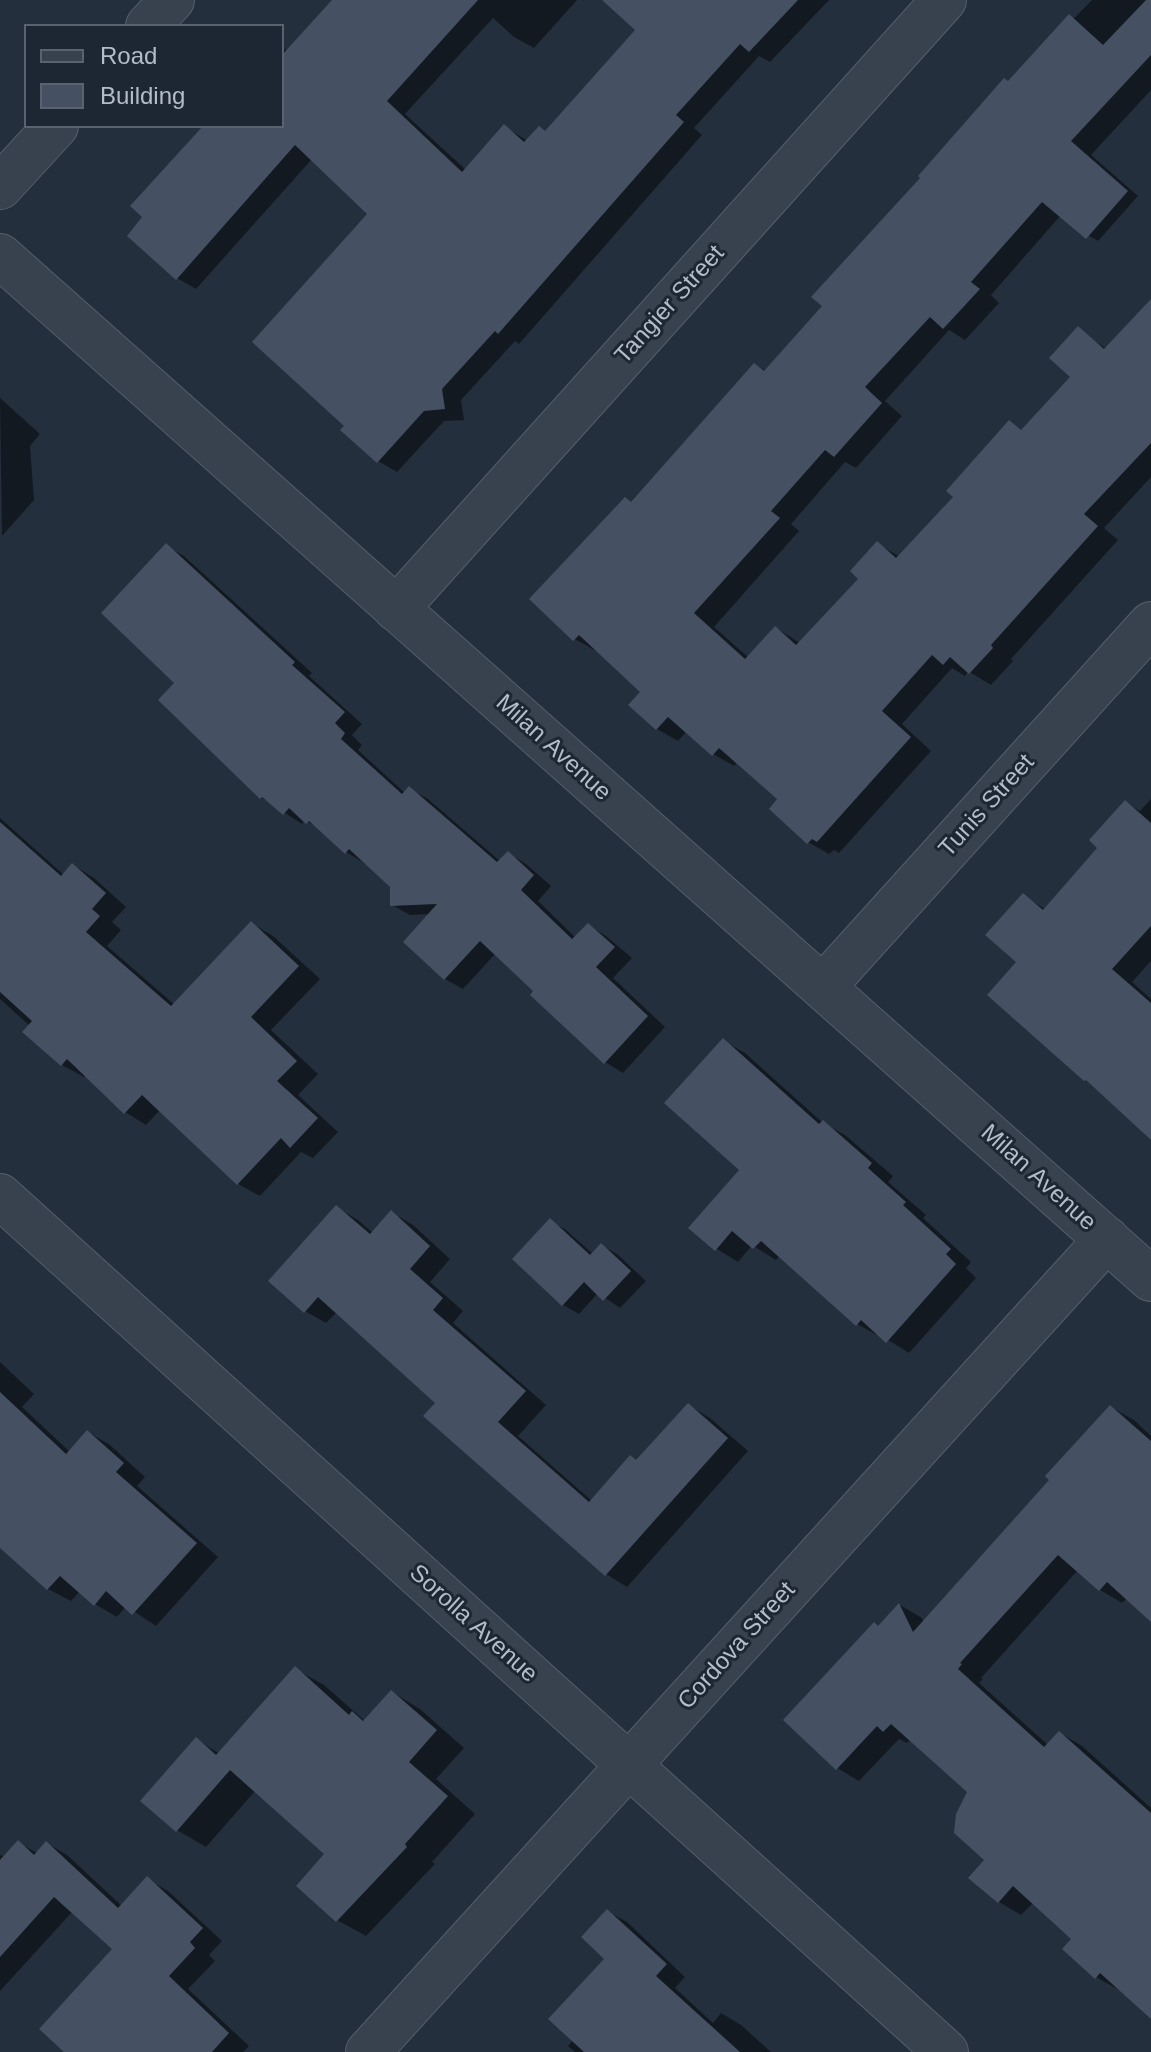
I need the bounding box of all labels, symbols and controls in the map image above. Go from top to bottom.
legend [24,24,284,128]
text: Road [100,42,157,69]
text: Building [100,82,185,109]
street label: Tangier Street [609,240,731,370]
street label: Milan Avenue [489,689,617,807]
street label: Tunis Street [933,749,1041,863]
street label: Milan Avenue [974,1119,1102,1237]
street label: Sorolla Avenue [403,1559,543,1689]
street label: Cordova Street [672,1576,802,1716]

